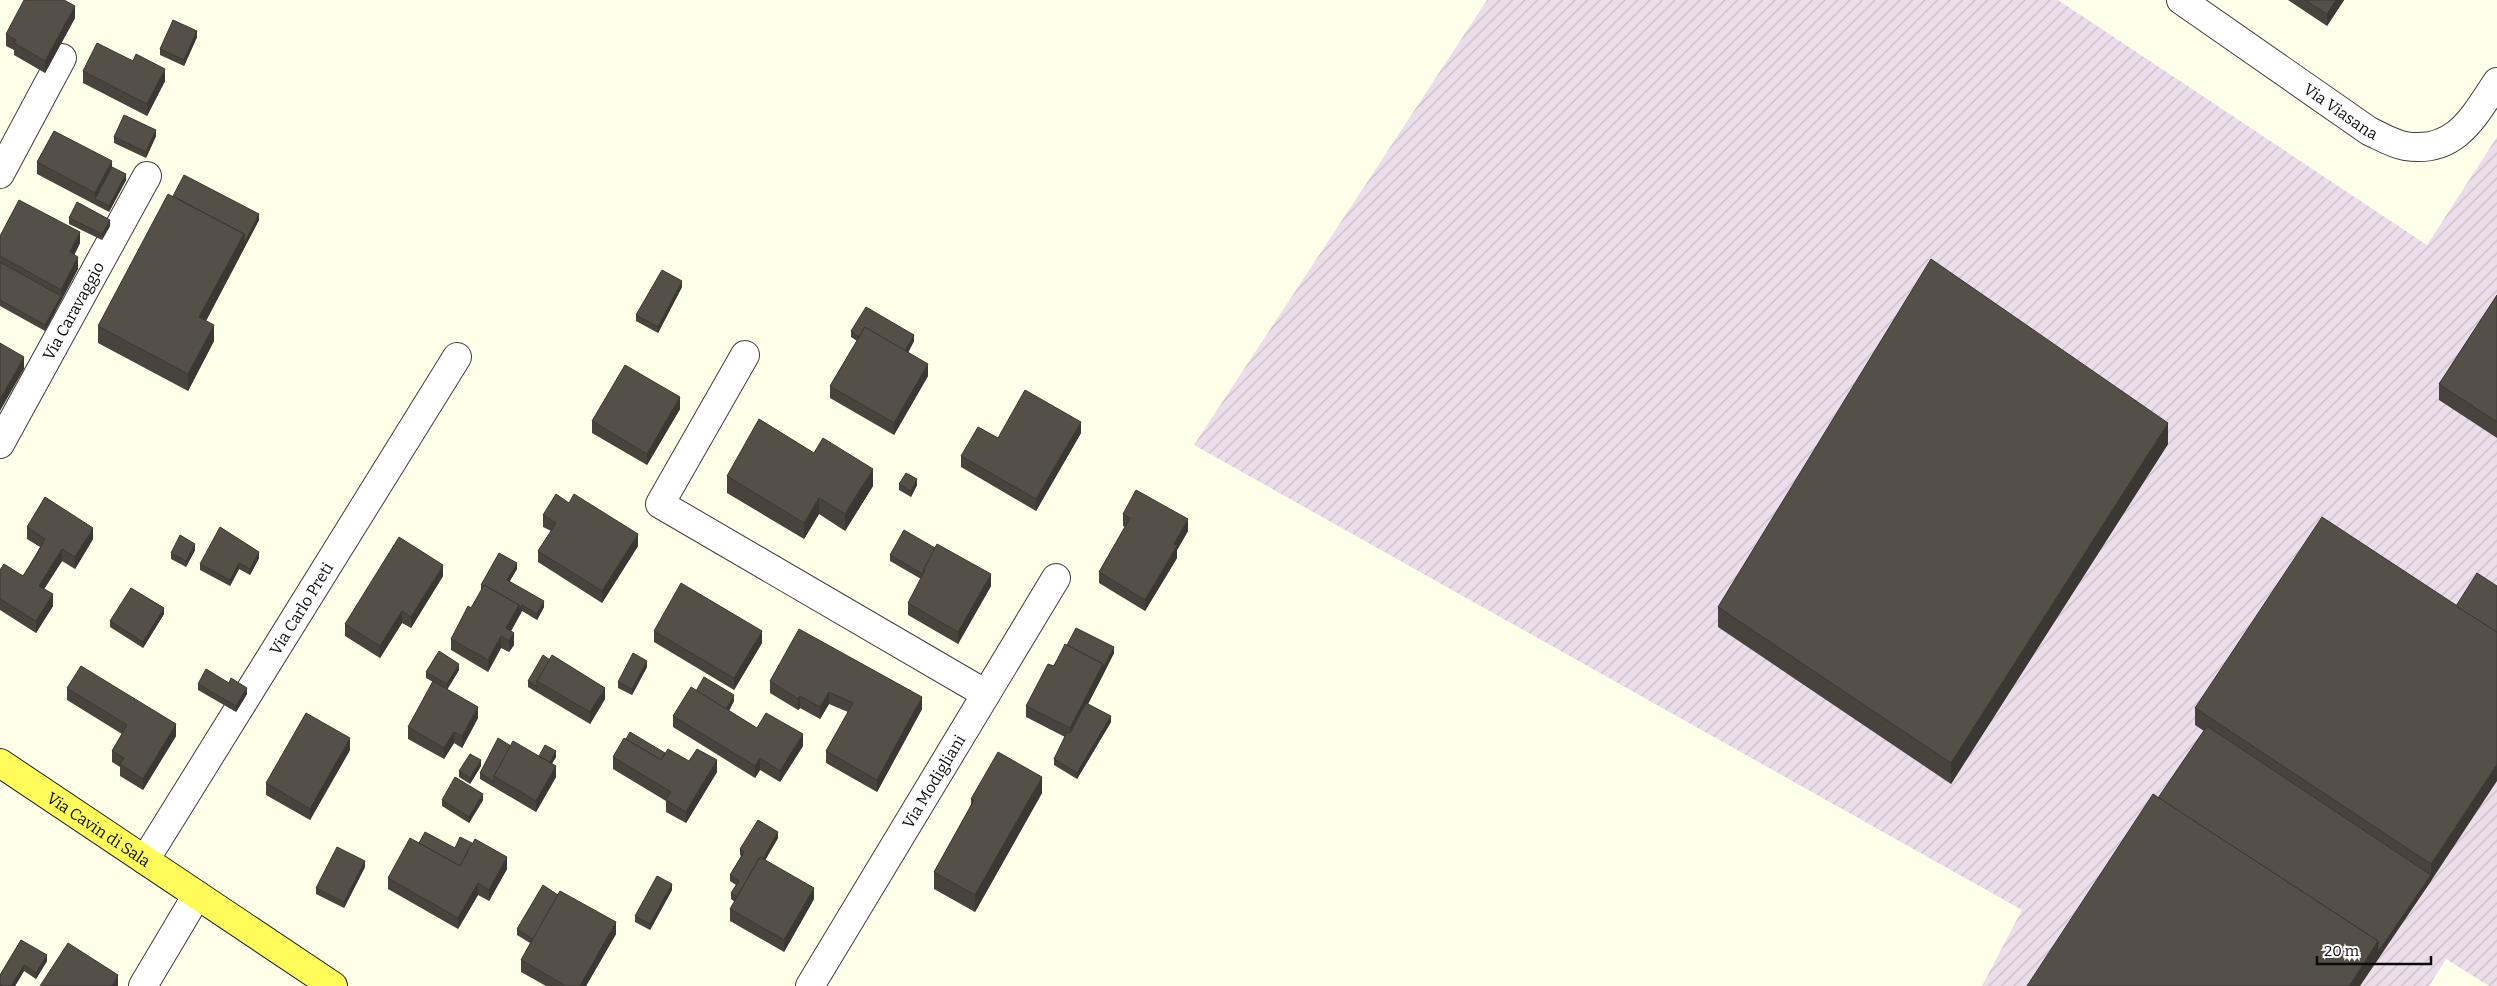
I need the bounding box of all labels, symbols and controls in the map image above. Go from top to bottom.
street label: Via Viasana [2300,79,2381,143]
street label: Via Caravaggio [38,258,108,363]
street label: Via Carlo Preti [265,559,337,658]
street label: Via Modigliani [898,731,969,832]
street label: Via Cavin di Sala [44,788,154,871]
scale bar [2317,934,2431,966]
text: 20 m [2324,942,2360,960]

